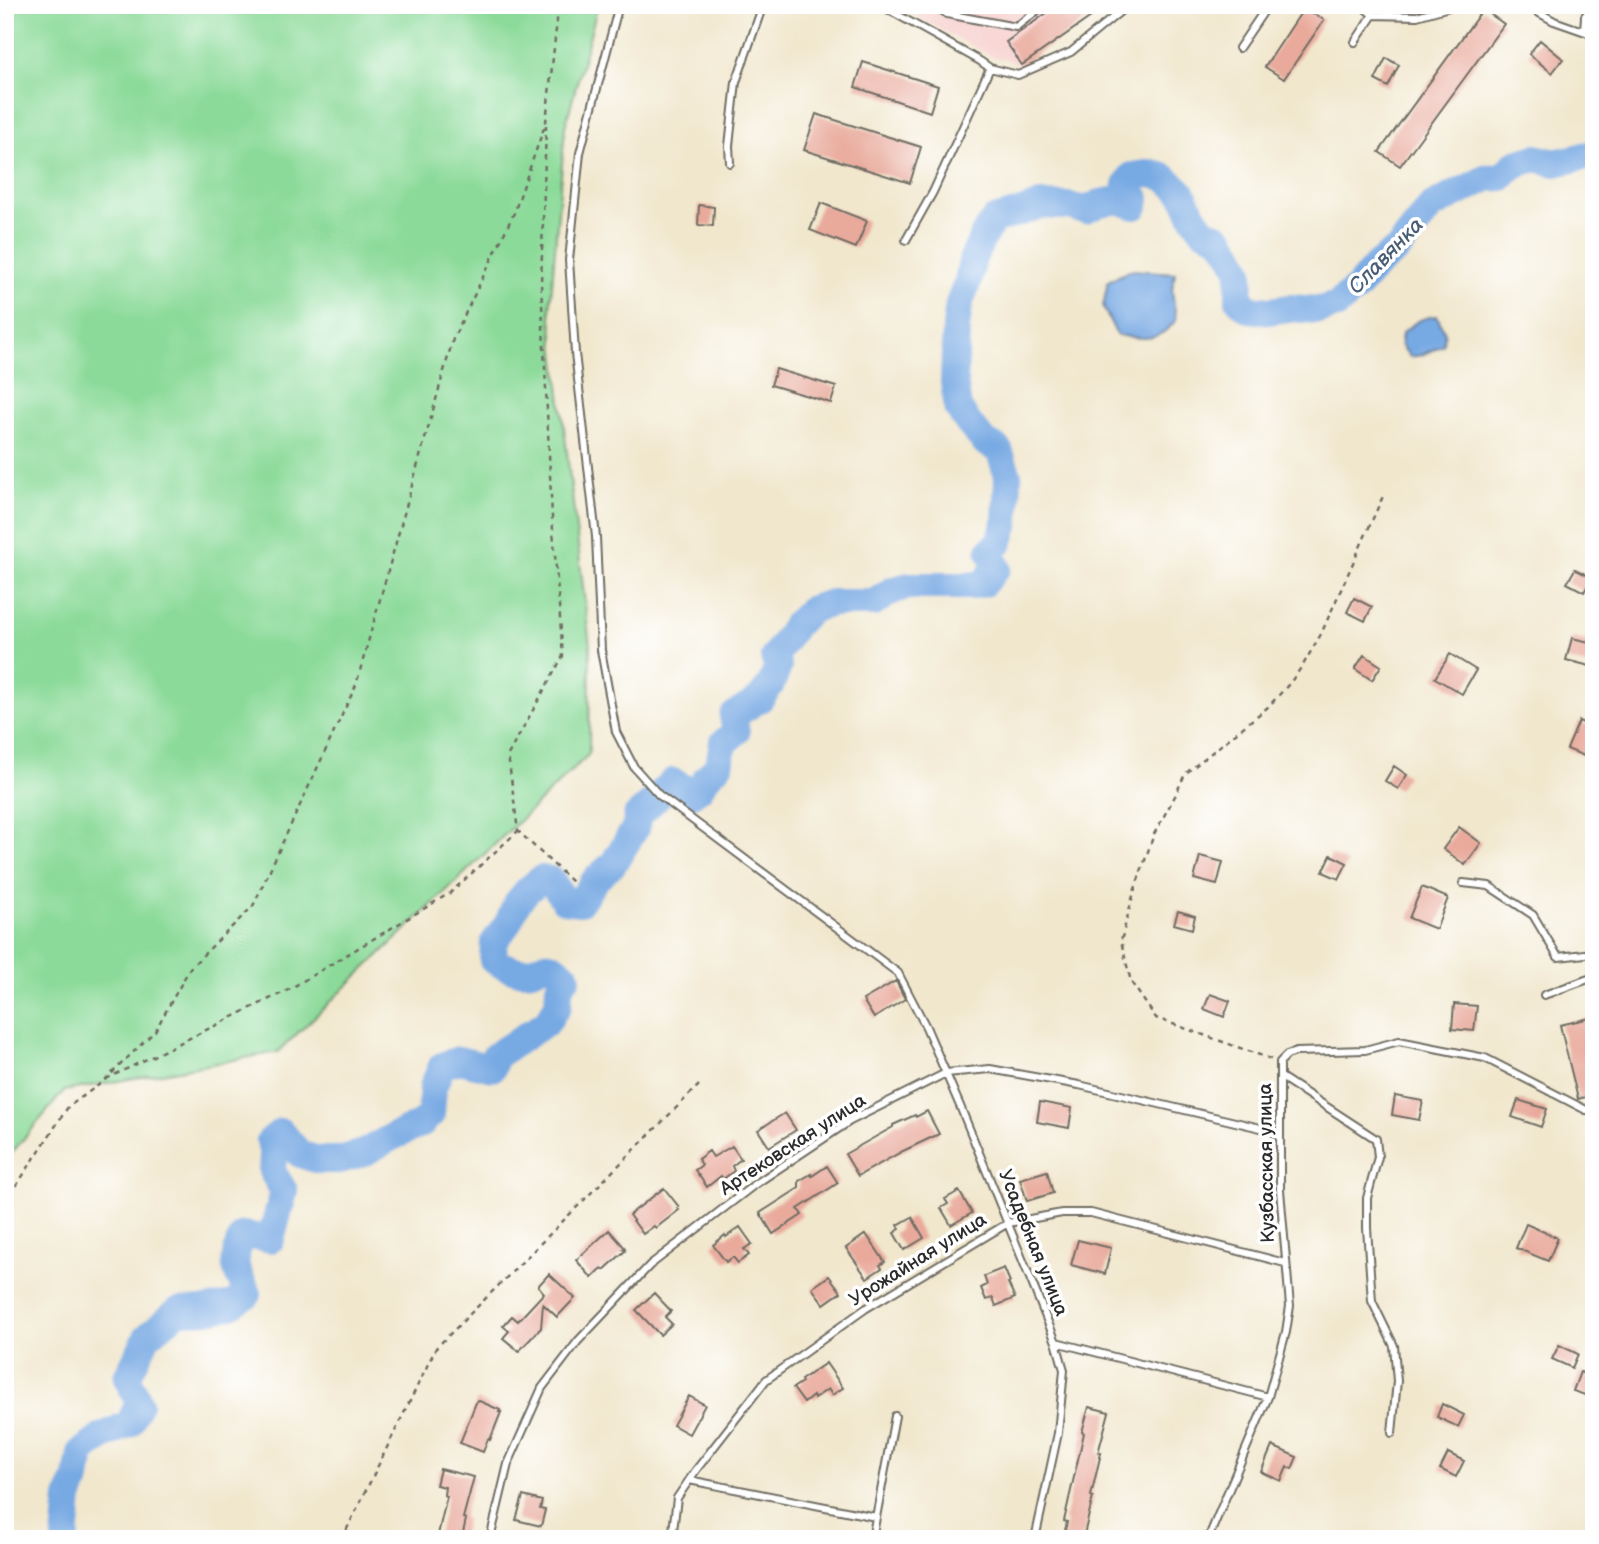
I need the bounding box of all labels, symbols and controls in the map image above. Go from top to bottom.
water label: Славянка [1343,213,1429,299]
street label: Кузбасская улица [1254,1083,1280,1243]
street label: Артековская улица [715,1089,870,1201]
street label: Усадебная улица [993,1166,1073,1320]
street label: Урожайная улица [845,1208,991,1312]

